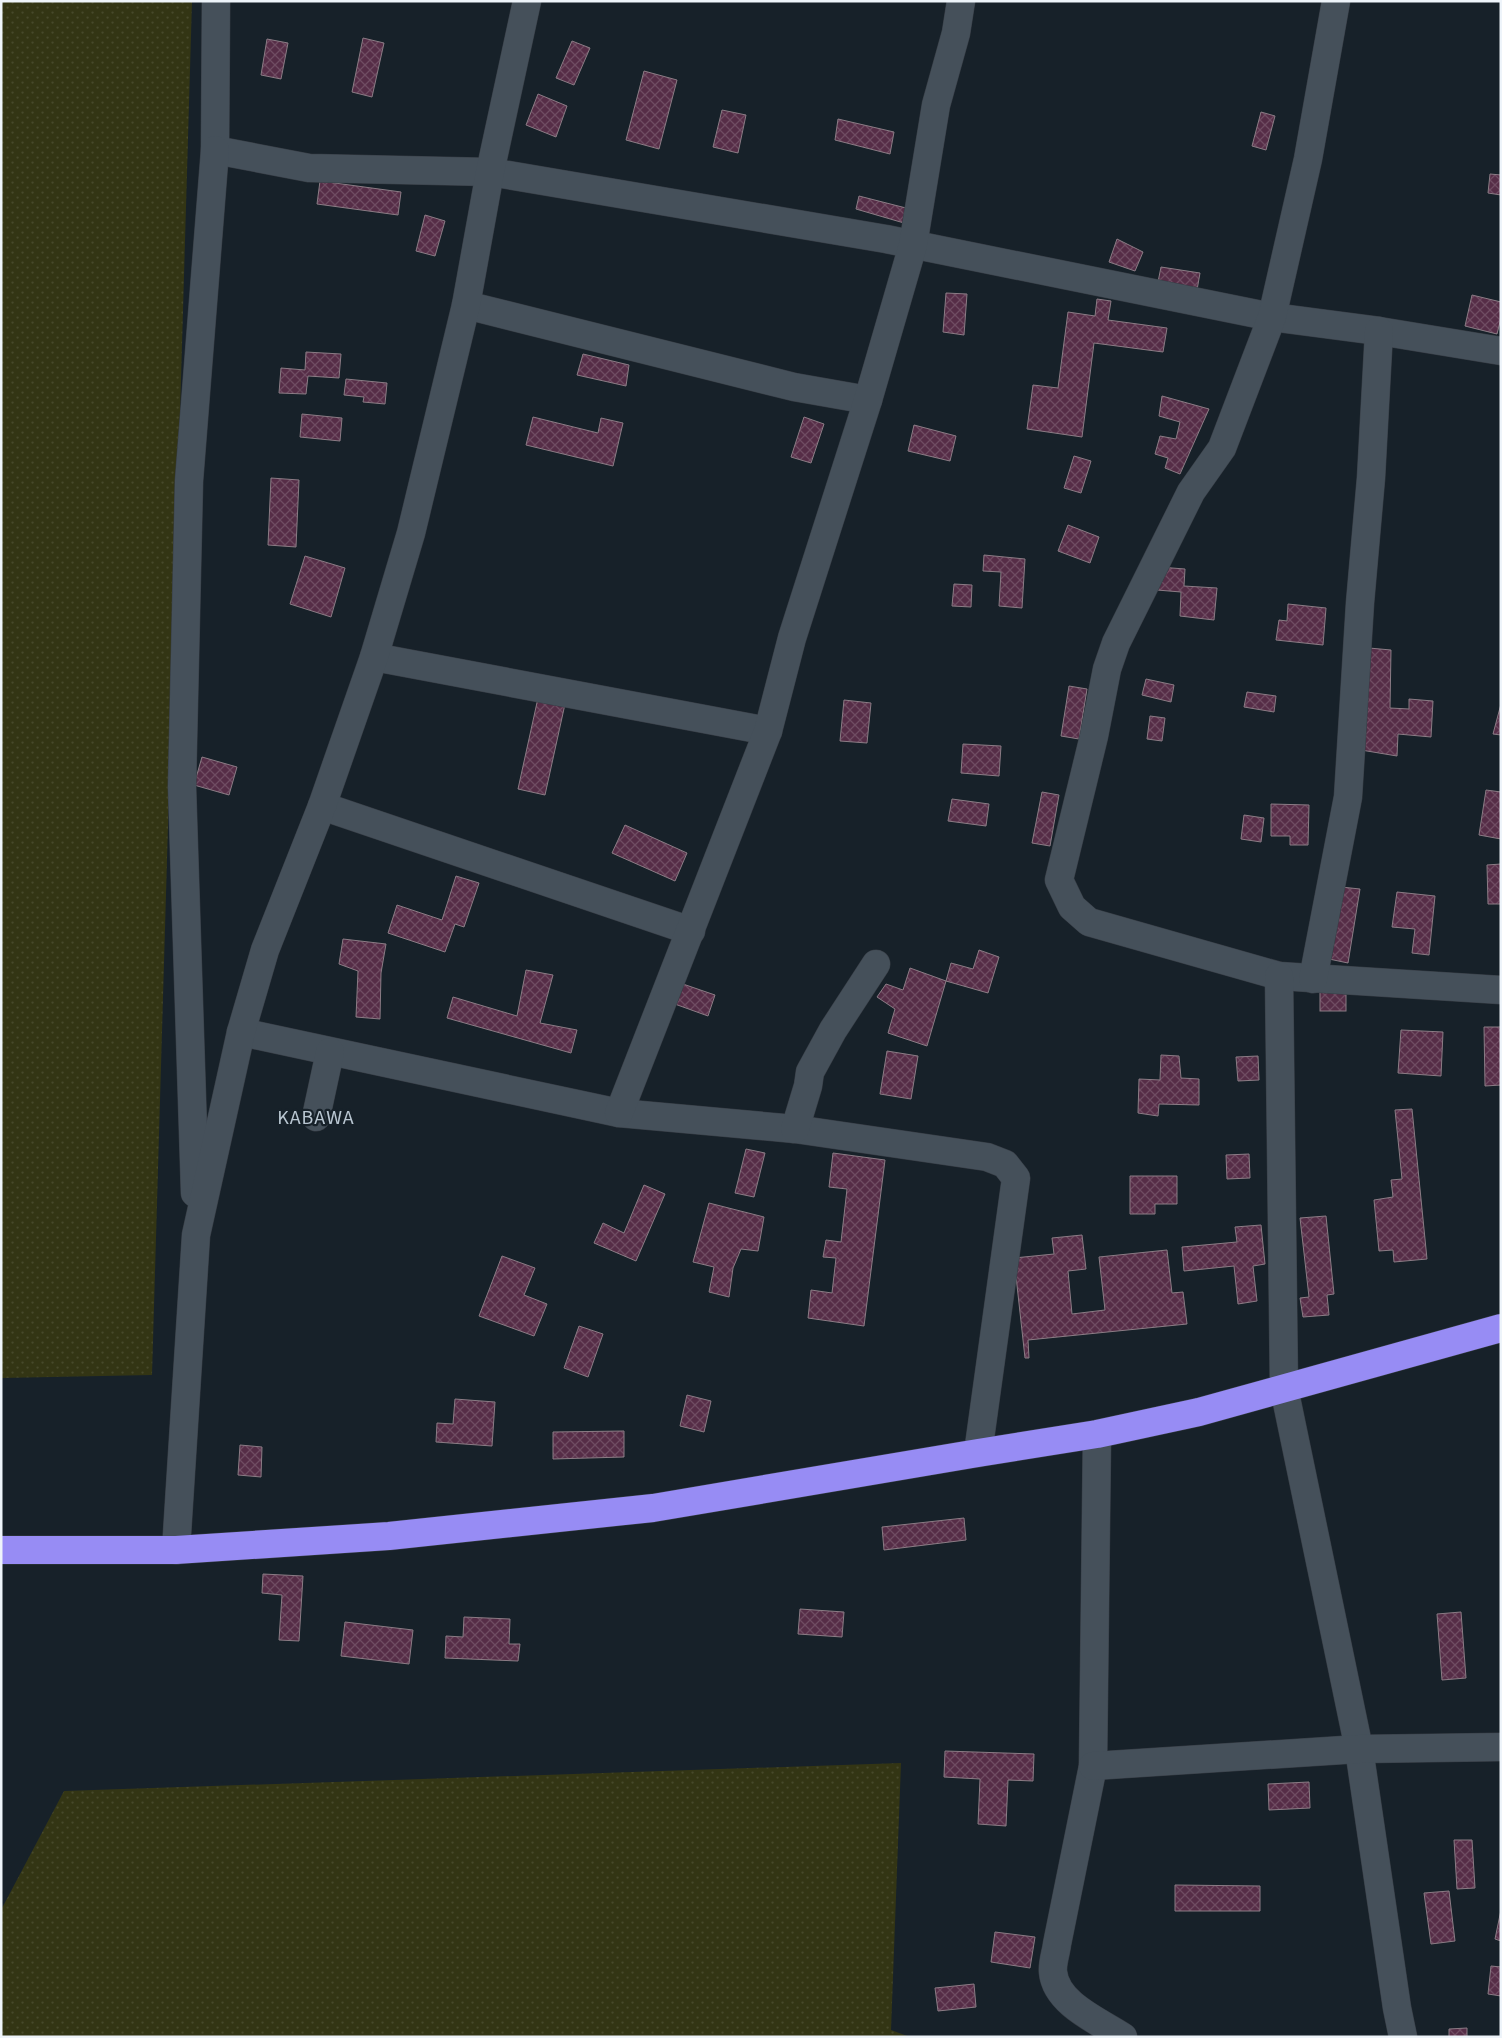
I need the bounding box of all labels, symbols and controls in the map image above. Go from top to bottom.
district label: KABAWA [277,1104,355,1132]

